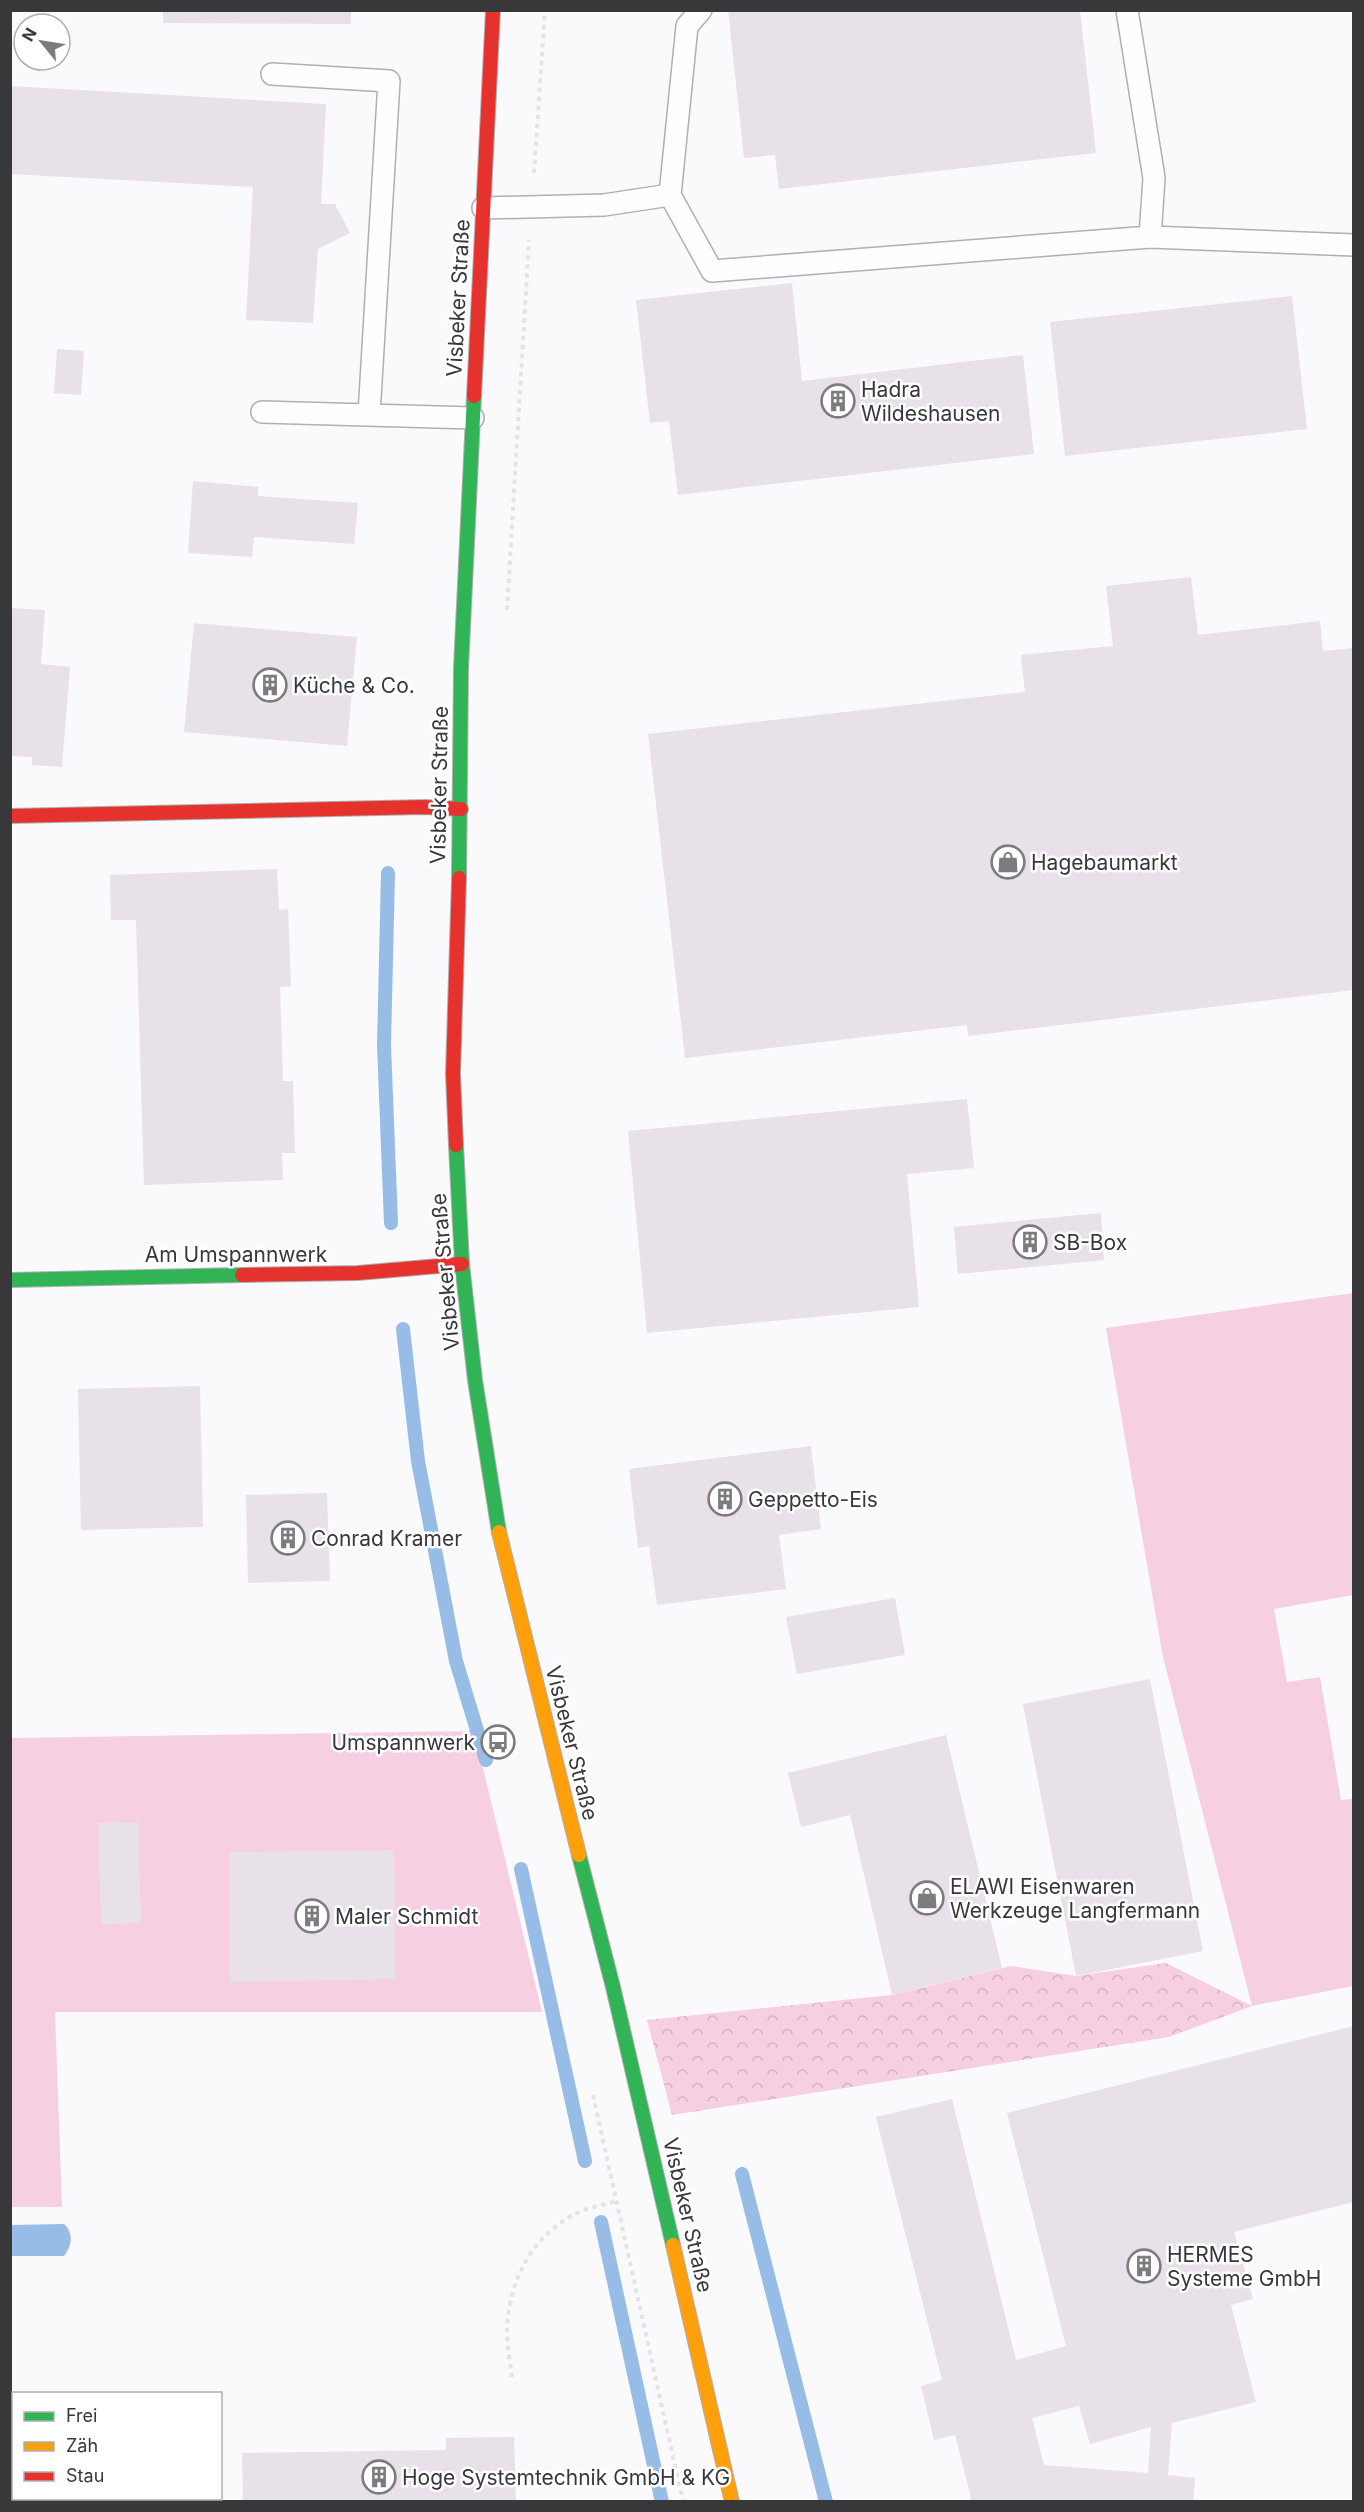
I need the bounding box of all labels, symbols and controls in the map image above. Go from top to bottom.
north arrow [12,12,72,72]
text: N [17,24,41,45]
street label: Visbeker Straße [441,218,475,378]
place label: Hadra Wildeshausen [861,377,1000,426]
building icon: Hadra Wildeshausen [820,383,856,419]
building icon: Küche & Co. [252,667,288,703]
place label: Küche & Co. [293,673,415,698]
street label: Visbeker Straße [425,706,453,864]
shop icon: Hagebaumarkt [990,844,1026,880]
place label: Hagebaumarkt [1031,850,1178,875]
street label: Visbeker Straße [426,1192,464,1352]
building icon: SB-Box [1012,1224,1048,1260]
place label: SB-Box [1053,1230,1127,1255]
street label: Am Umspannwerk [145,1242,328,1267]
building icon: Geppetto-Eis [707,1481,743,1517]
place label: Geppetto-Eis [748,1487,878,1512]
building icon: Conrad Kramer [270,1520,306,1556]
place label: Conrad Kramer [311,1526,462,1551]
street label: Visbeker Straße [541,1663,603,1823]
bus stop icon: Umspannwerk [480,1724,516,1760]
place label: Umspannwerk [331,1730,475,1755]
place label: ELAWI Eisenwaren Werkzeuge Langfermann [950,1874,1200,1923]
shop icon: ELAWI Eisenwaren Werkzeuge Langfermann [909,1880,945,1916]
building icon: Maler Schmidt [294,1898,330,1934]
place label: Maler Schmidt [335,1904,478,1929]
street label: Visbeker Straße [658,2135,718,2295]
place label: HERMES Systeme GmbH [1167,2242,1321,2291]
building icon: HERMES Systeme GmbH [1126,2248,1162,2284]
legend [12,2392,222,2500]
text: Frei [66,2405,97,2426]
text: Zäh [66,2435,98,2456]
building icon: Hoge Systemtechnik GmbH & KG [361,2459,397,2495]
text: Stau [66,2465,104,2486]
place label: Hoge Systemtechnik GmbH & KG [402,2465,730,2490]

